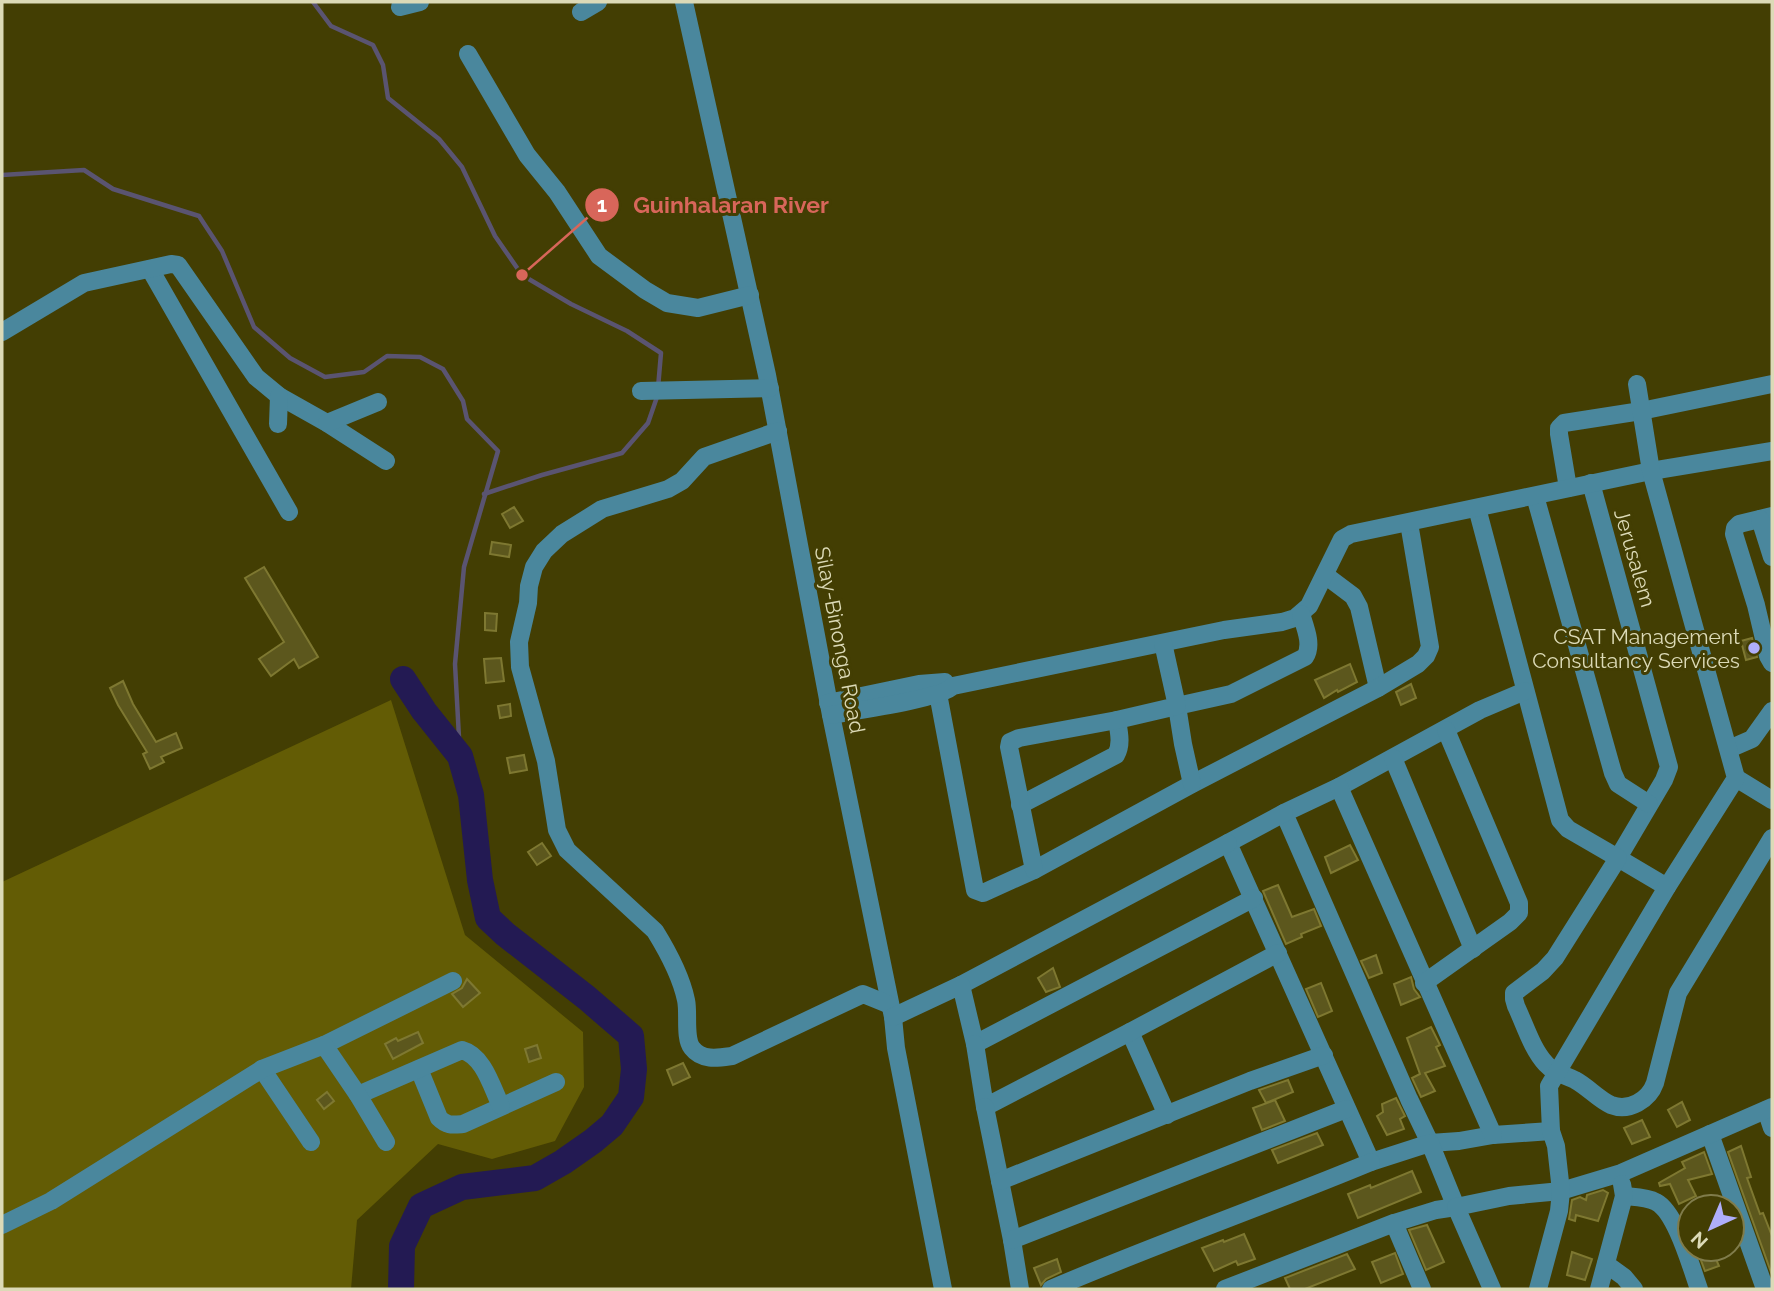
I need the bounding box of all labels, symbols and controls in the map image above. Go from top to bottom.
callout: Guinhalaran River [584,183,843,227]
text: Guinhalaran River [633,191,829,218]
text: 1 [597,192,607,217]
street label: Jerusalem [1609,506,1661,610]
street label: Silay-Binonga Road [810,544,870,736]
place label: CSAT Management Consultancy Services [1532,624,1740,673]
marker: CSAT Management Consultancy Services [1746,640,1762,656]
north arrow [1676,1193,1746,1263]
text: N [1686,1227,1712,1253]

